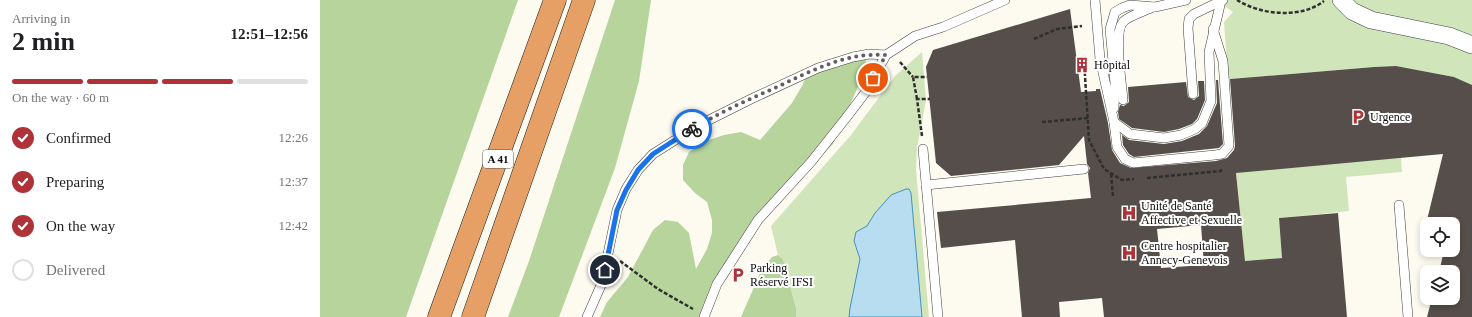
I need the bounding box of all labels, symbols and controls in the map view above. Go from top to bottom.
text: Arriving in [12,11,70,26]
text: 12:51–12:56 [231,26,308,42]
text: 2 min [12,27,75,56]
building icon: Hôpital [1073,56,1091,74]
place label: Hôpital [1094,58,1131,72]
pin [856,61,890,95]
icon: bag [862,67,884,89]
text: On the way · 60 m [12,90,109,105]
parking icon: Urgence [1349,108,1367,126]
courier [672,109,712,149]
place label: Urgence [1370,110,1410,124]
icon: bike [681,118,703,140]
icon: check [12,127,34,149]
text: Confirmed [46,130,111,146]
text: 12:26 [278,130,308,145]
road number: A 41 [483,150,513,168]
icon: check [12,171,34,193]
text: Preparing [46,174,104,190]
text: 12:37 [278,174,308,189]
place label: Unité de Santé Affective et Sexuelle [1141,199,1242,227]
hospital icon: Unité de Santé Affective et Sexuelle [1120,204,1138,222]
icon: check [12,215,34,237]
map controls [1420,217,1460,305]
button: locate [1420,217,1460,257]
text: On the way [46,218,115,234]
text: 12:42 [278,218,308,233]
place label: Centre hospitalier Annecy-Genevois [1141,239,1228,267]
hospital icon: Centre hospitalier Annecy-Genevois [1120,244,1138,262]
pin [588,253,622,287]
icon: home [594,259,616,281]
place label: Parking Réservé IFSI [750,261,813,289]
text: Delivered [46,262,105,278]
button: layers [1420,265,1460,305]
parking icon: Parking Réservé IFSI [729,266,747,284]

